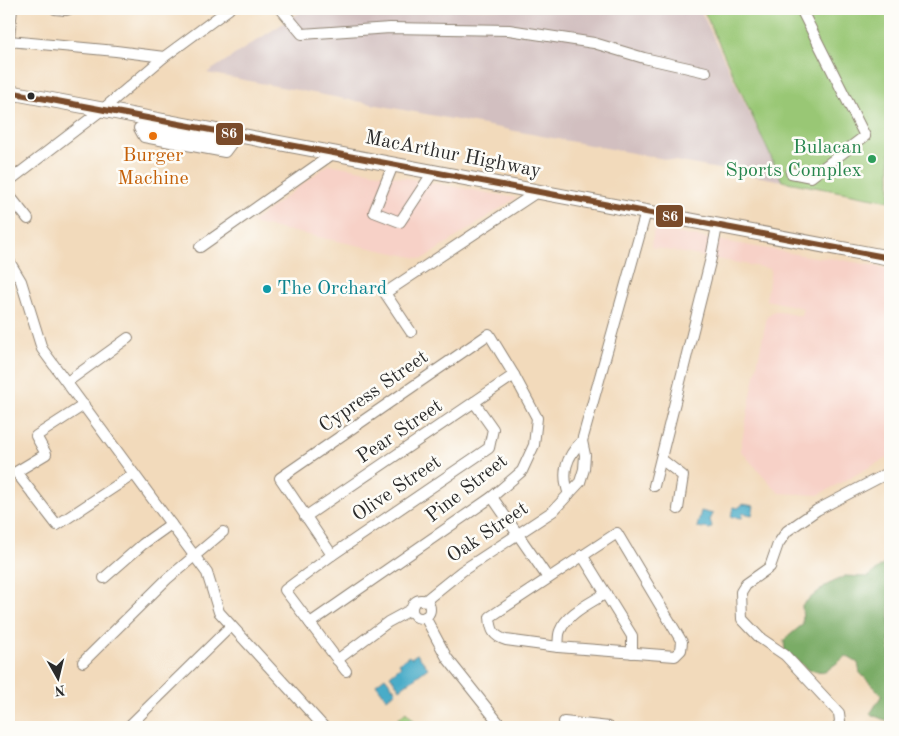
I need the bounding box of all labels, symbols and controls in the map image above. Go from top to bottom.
unlabelled marker [26,91,36,101]
line badge: 86 [215,122,244,146]
text: 86 [221,127,237,141]
street label: MacArthur Highway [363,128,543,182]
marker: Burger Machine [147,130,159,142]
place label: Bulacan Sports Complex [725,138,862,181]
place label: Burger Machine [117,146,189,189]
marker: Bulacan Sports Complex [866,153,878,165]
line badge: 86 [655,204,684,228]
text: 86 [662,210,678,224]
place label: The Orchard [277,279,387,299]
marker: The Orchard [261,283,273,295]
street label: Cypress Street [316,347,432,437]
street label: Pear Street [354,396,446,468]
street label: Pine Street [422,451,512,527]
street label: Olive Street [349,452,445,526]
street label: Oak Street [444,499,532,567]
north arrow [32,654,82,704]
text: N [53,682,66,698]

